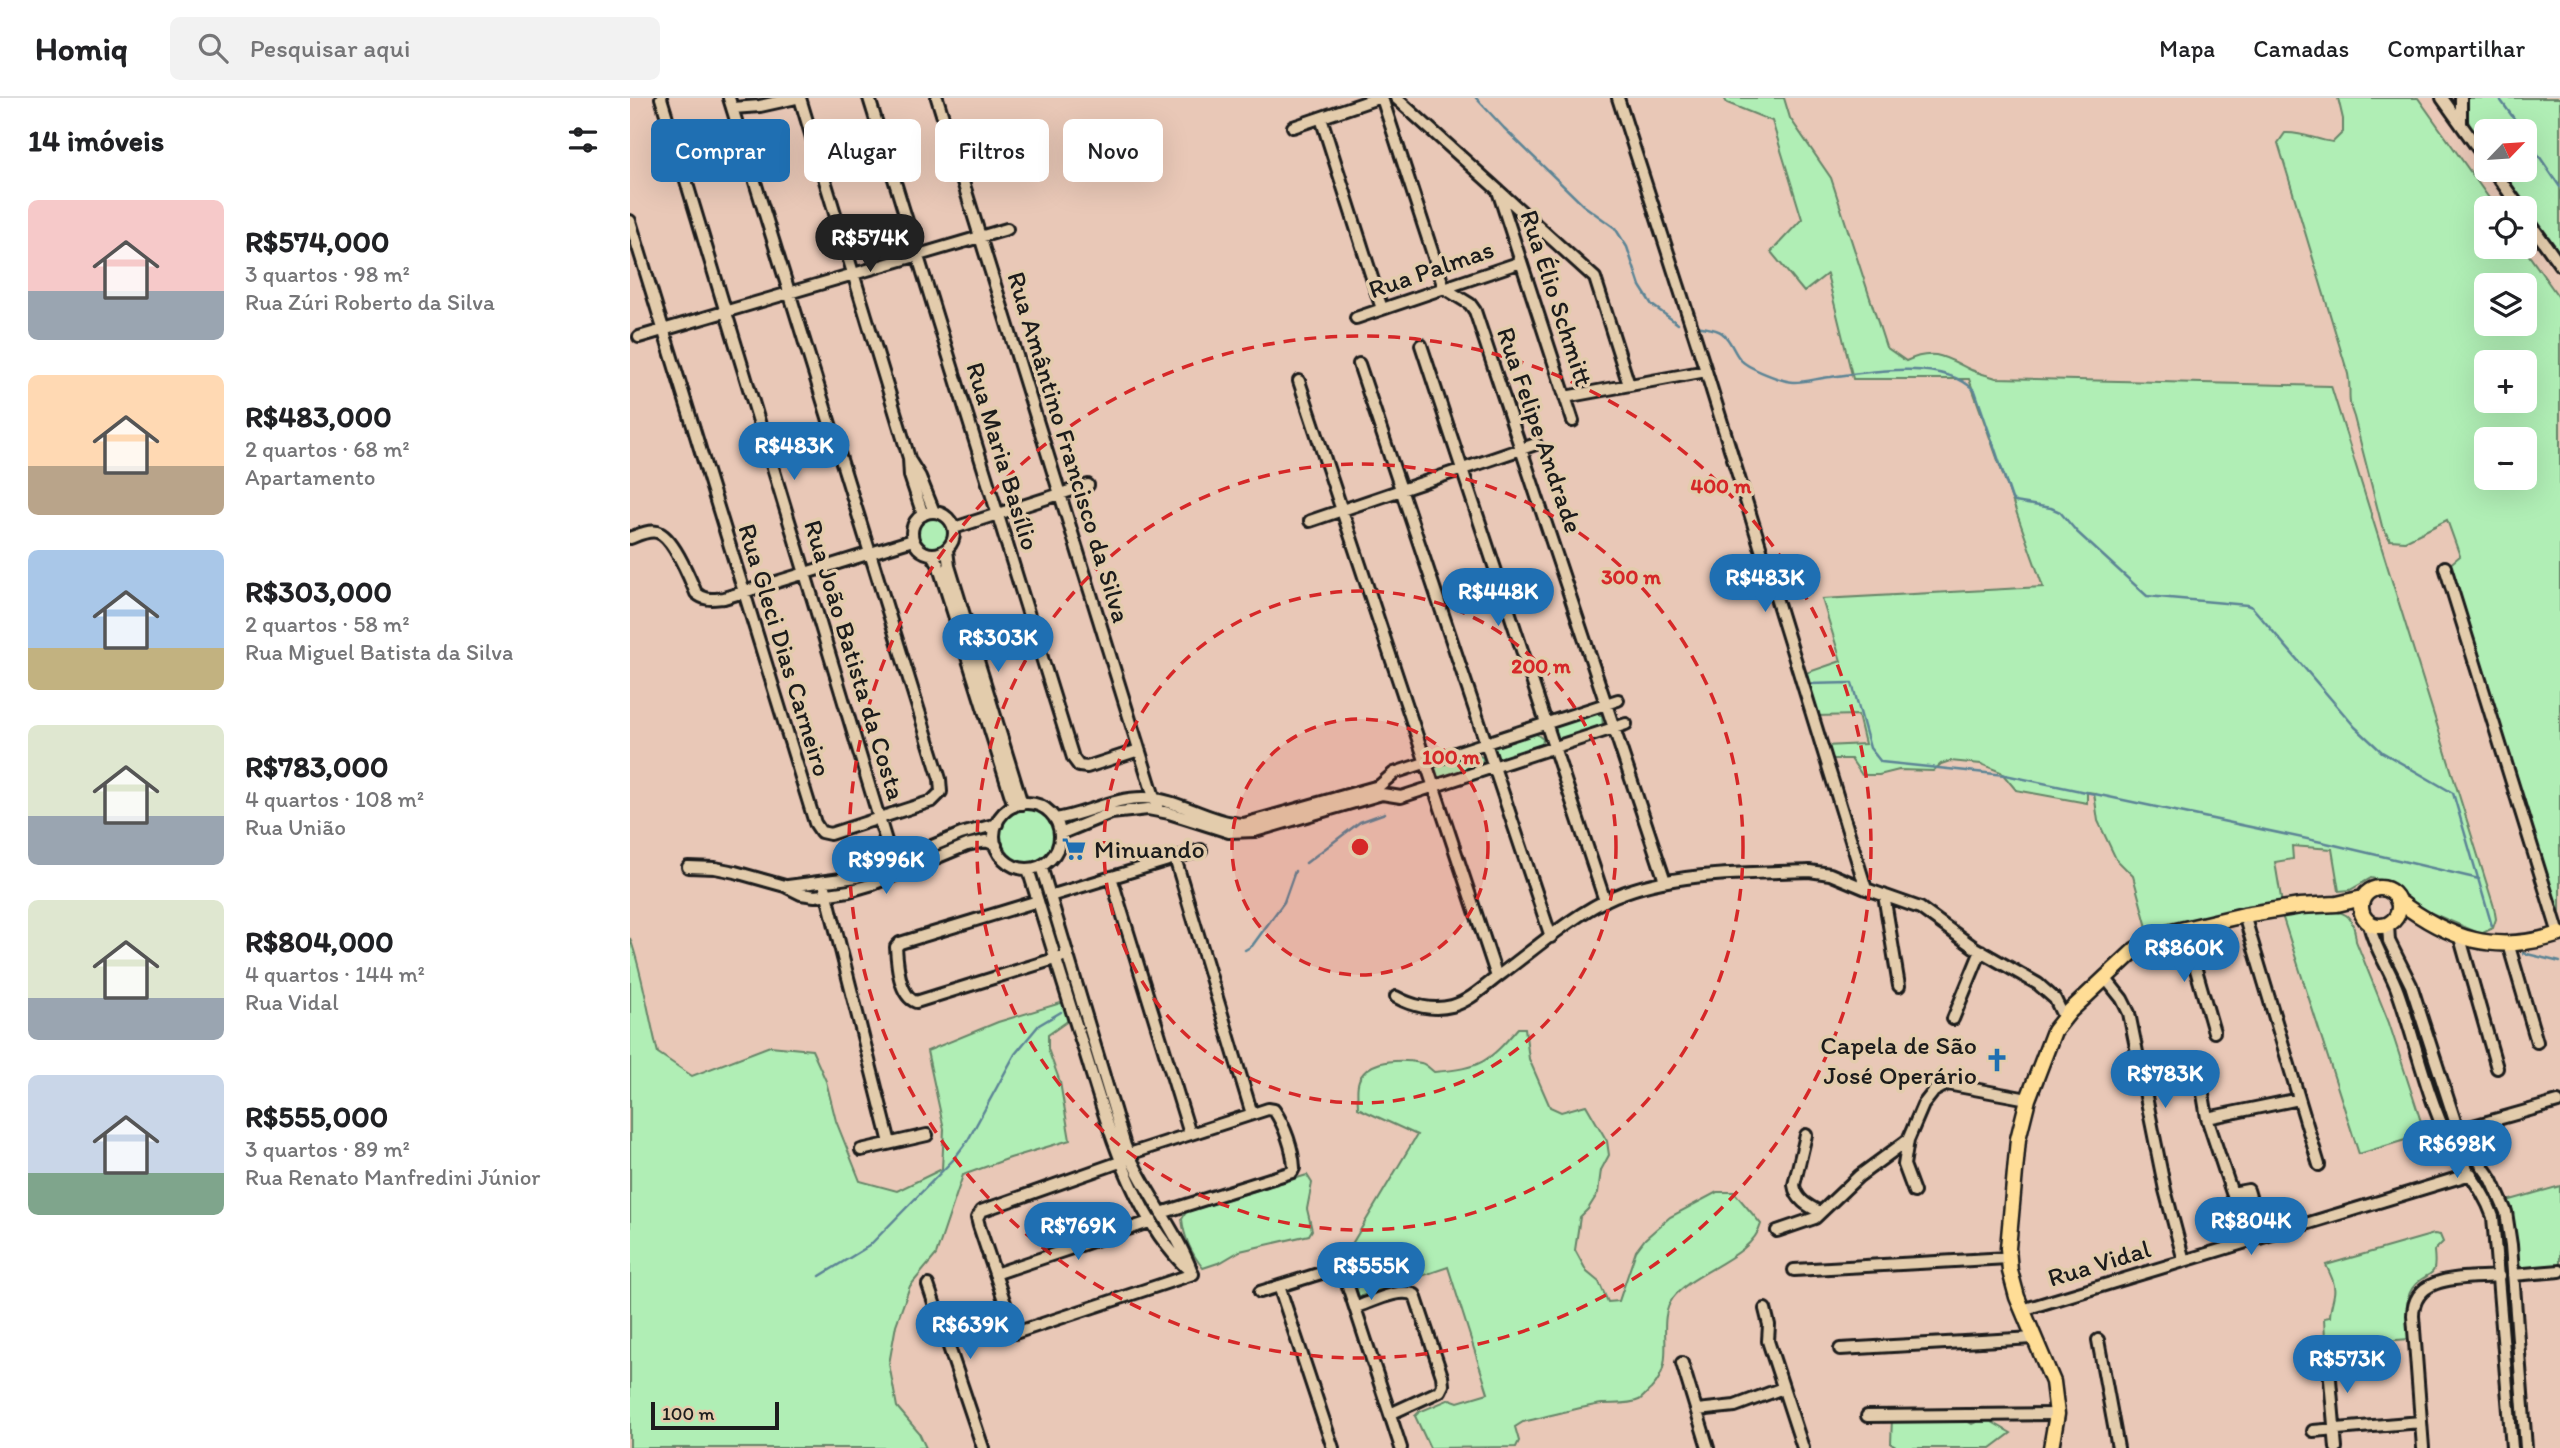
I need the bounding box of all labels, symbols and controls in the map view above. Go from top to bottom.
search box [170,17,660,80]
text: Homiq [35,29,128,68]
icon: search [194,29,232,67]
text: Pesquisar aqui [250,32,411,64]
text: Mapa [2159,34,2215,63]
text: Camadas [2253,34,2349,63]
text: Compartilhar [2387,34,2525,63]
chip: Comprar [651,119,790,182]
chip: Alugar [804,119,921,182]
chip: Filtros [935,119,1049,182]
chip: Novo [1063,119,1163,182]
north arrow [2474,119,2538,182]
map controls [2474,119,2537,490]
icon: filters [564,121,602,159]
text: 14 imóveis [28,122,164,159]
button: locate [2474,196,2537,259]
street label: Rua Élio Schmitt [1513,206,1601,390]
pin: R$574K [813,214,927,274]
text: R$574,000 [245,223,390,260]
text: R$574K [831,223,909,251]
icon: home [84,228,168,312]
street label: Rua Palmas [1364,233,1498,305]
text: 3 quartos · 98 m² [245,260,410,288]
street label: Rua Amântino Francisco da Silva [1000,268,1138,626]
button: layers [2474,273,2537,336]
text: Rua Zúri Roberto da Silva [245,288,495,316]
street label: Rua Felipe Andrade [1490,323,1590,537]
button: + [2474,350,2537,413]
street label: Rua Maria Basílio [959,358,1047,554]
text: R$483,000 [245,398,392,435]
icon: home [84,403,168,487]
pin: R$483K [737,422,851,482]
button: − [2474,427,2537,490]
text: R$483K [755,431,833,459]
text: 2 quartos · 68 m² [245,435,410,463]
text: Apartamento [245,463,376,491]
text: 400 m [1691,473,1752,498]
street label: Rua João Batista da Costa [797,516,913,804]
street label: Rua Gleci Dias Carneiro [731,520,839,780]
pin: R$483K [1708,554,1822,614]
text: R$483K [1726,563,1804,591]
text: 300 m [1601,564,1661,589]
pin: R$448K [1441,568,1555,628]
text: R$303,000 [245,573,392,610]
text: R$448K [1458,577,1538,605]
icon: home [84,578,168,662]
text: 2 quartos · 58 m² [245,610,410,638]
pin: R$303K [941,614,1055,674]
text: R$303K [958,623,1038,651]
text: Rua Miguel Batista da Silva [245,638,513,666]
text: 200 m [1511,653,1571,678]
text: 100 m [1422,744,1480,769]
text: R$783,000 [245,748,389,785]
icon: home [84,753,168,837]
text: 4 quartos · 108 m² [245,785,424,813]
text: Rua União [245,813,346,841]
place label: Minuando [1094,833,1205,865]
supermarket icon: Minuando [1060,835,1088,863]
centre of rings [1348,835,1372,859]
pin: R$996K [829,836,943,896]
text: R$996K [848,845,924,873]
text: R$804,000 [245,923,394,960]
pin: R$860K [2127,924,2241,984]
icon: home [84,928,168,1012]
text: R$860K [2145,933,2223,961]
text: 4 quartos · 144 m² [245,960,425,988]
text: Rua Vidal [245,988,339,1016]
place label: Capela de São José Operário [1820,1029,1977,1091]
church icon: Capela de São José Operário [1983,1046,2011,1074]
pin: R$783K [2108,1051,2222,1110]
text: R$783K [2127,1059,2203,1087]
text: R$555,000 [245,1098,388,1135]
icon: home [84,1103,168,1187]
pin: R$698K [2400,1121,2514,1180]
text: R$698K [2419,1129,2495,1157]
text: 3 quartos · 89 m² [245,1135,410,1163]
text: Rua Renato Manfredini Júnior [245,1163,540,1191]
pin: R$804K [2194,1198,2308,1257]
pin: R$769K [1021,1202,1135,1262]
text: R$804K [2211,1206,2291,1234]
text: R$769K [1040,1211,1116,1239]
street label: Rua Vidal [2044,1232,2154,1294]
pin: R$555K [1314,1242,1428,1302]
text: R$555K [1333,1251,1409,1279]
pin: R$639K [913,1302,1027,1361]
text: R$639K [932,1310,1008,1338]
pin: R$573K [2290,1336,2404,1395]
text: R$573K [2309,1344,2385,1372]
scale bar [651,1399,779,1431]
text: 100 m [662,1402,714,1425]

